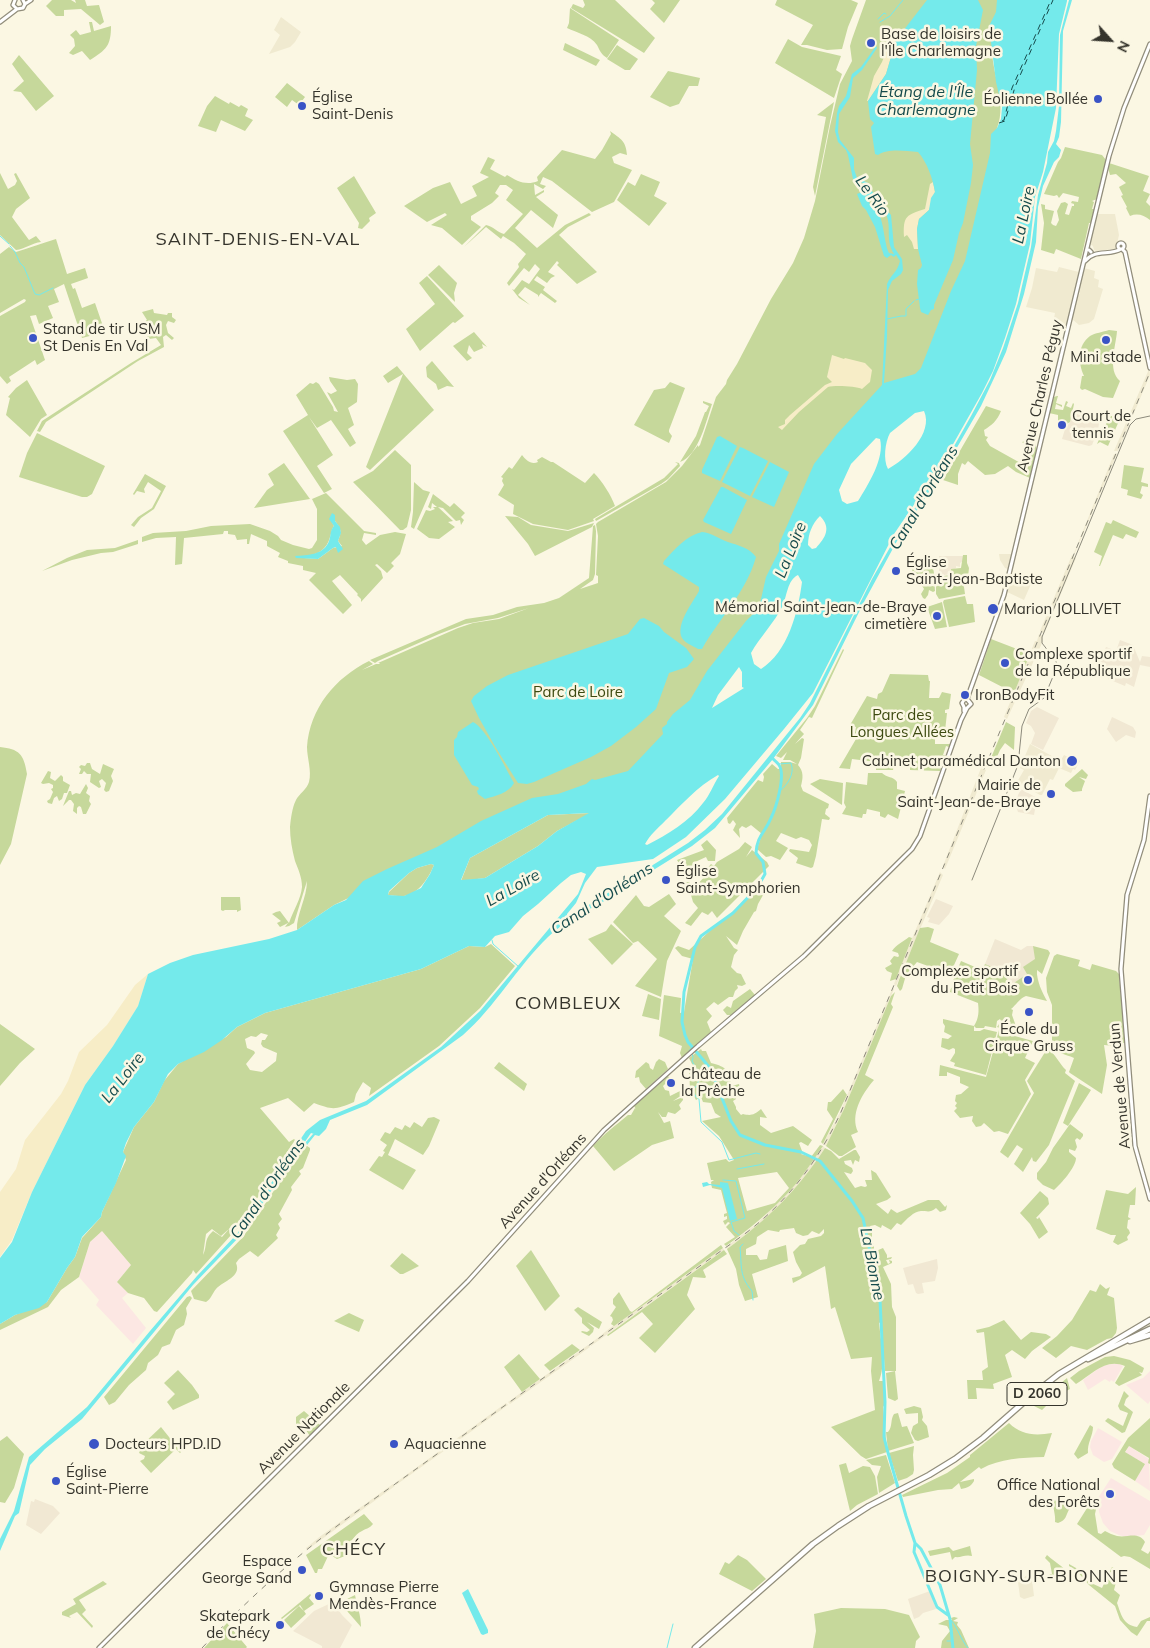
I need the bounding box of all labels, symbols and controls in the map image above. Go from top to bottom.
north arrow [1085,15,1135,65]
place label: Base de loisirs de l'Île Charlemagne [881,25,1001,60]
marker: Base de loisirs de l'Île Charlemagne [865,37,877,49]
text: N [1113,38,1134,55]
water label: Étang de l'Île Charlemagne [876,82,976,120]
place label: Église Saint-Denis [312,88,393,123]
place label: Éolienne Bollée [983,90,1088,108]
marker: Éolienne Bollée [1092,93,1104,105]
marker: Église Saint-Denis [296,100,308,112]
water label: Le Rio [851,172,893,220]
water label: La Loire [1009,184,1039,246]
district label: SAINT-DENIS-EN-VAL [153,229,363,251]
street label: Avenue Charles Péguy [1014,318,1066,474]
place label: Stand de tir USM St Denis En Val [43,320,161,355]
marker: Stand de tir USM St Denis En Val [27,332,39,344]
marker: Mini stade [1100,334,1112,346]
place label: Mini stade [1070,348,1142,366]
place label: Court de tennis [1072,407,1131,442]
marker: Court de tennis [1056,419,1068,431]
water label: Canal d'Orléans [885,442,963,554]
water label: La Loire [771,519,811,581]
place label: Église Saint-Jean-Baptiste [906,553,1043,588]
marker: Église Saint-Jean-Baptiste [890,565,902,577]
place label: Mémorial Saint-Jean-de-Braye cimetière [715,598,927,633]
place label: Marion JOLLIVET [1004,600,1121,618]
marker: Marion JOLLIVET [986,602,1000,616]
marker: Mémorial Saint-Jean-de-Braye cimetière [931,610,943,622]
place label: Complexe sportif de la République [1015,645,1132,680]
marker: Complexe sportif de la République [999,657,1011,669]
park label: Parc de Loire [533,683,623,701]
place label: IronBodyFit [975,686,1055,704]
marker: IronBodyFit [959,689,971,701]
park label: Parc des Longues Allées [850,706,954,741]
place label: Cabinet paramédical Danton [862,752,1061,770]
marker: Cabinet paramédical Danton [1065,754,1079,768]
place label: Mairie de Saint-Jean-de-Braye [897,776,1041,811]
marker: Mairie de Saint-Jean-de-Braye [1045,788,1057,800]
water label: Canal d'Orléans [547,859,657,939]
place label: Église Saint-Symphorien [676,862,801,897]
water label: La Loire [483,865,543,911]
marker: Église Saint-Symphorien [660,874,672,886]
place label: Complexe sportif du Petit Bois [901,962,1018,997]
marker: Complexe sportif du Petit Bois [1022,974,1034,986]
district label: COMBLEUX [514,993,622,1015]
marker: École du Cirque Gruss [1023,1006,1035,1018]
place label: École du Cirque Gruss [985,1020,1073,1055]
street label: Avenue de Verdun [1106,1022,1134,1150]
water label: La Loire [97,1049,149,1107]
place label: Château de la Prêche [681,1065,761,1100]
marker: Château de la Prêche [665,1077,677,1089]
street label: Avenue d'Orléans [495,1129,591,1233]
water label: Canal d'Orléans [226,1135,310,1243]
water label: La Bionne [856,1226,888,1302]
street label: Avenue Nationale [254,1378,354,1478]
road number: D 2060 [1007,1382,1067,1406]
place label: Docteurs HPD.ID [105,1435,221,1453]
place label: Aquacienne [404,1435,486,1453]
marker: Docteurs HPD.ID [87,1437,101,1451]
marker: Aquacienne [388,1438,400,1450]
place label: Église Saint-Pierre [66,1463,149,1498]
marker: Église Saint-Pierre [50,1475,62,1487]
place label: Office National des Forêts [997,1476,1100,1511]
marker: Office National des Forêts [1104,1488,1116,1500]
district label: CHÉCY [321,1539,387,1561]
place label: Espace George Sand [202,1552,292,1587]
marker: Espace George Sand [296,1564,308,1576]
district label: BOIGNY-SUR-BIONNE [923,1566,1131,1588]
place label: Gymnase Pierre Mendès-France [329,1578,439,1613]
marker: Gymnase Pierre Mendès-France [313,1590,325,1602]
place label: Skatepark de Chécy [200,1607,270,1642]
marker: Skatepark de Chécy [274,1619,286,1631]

